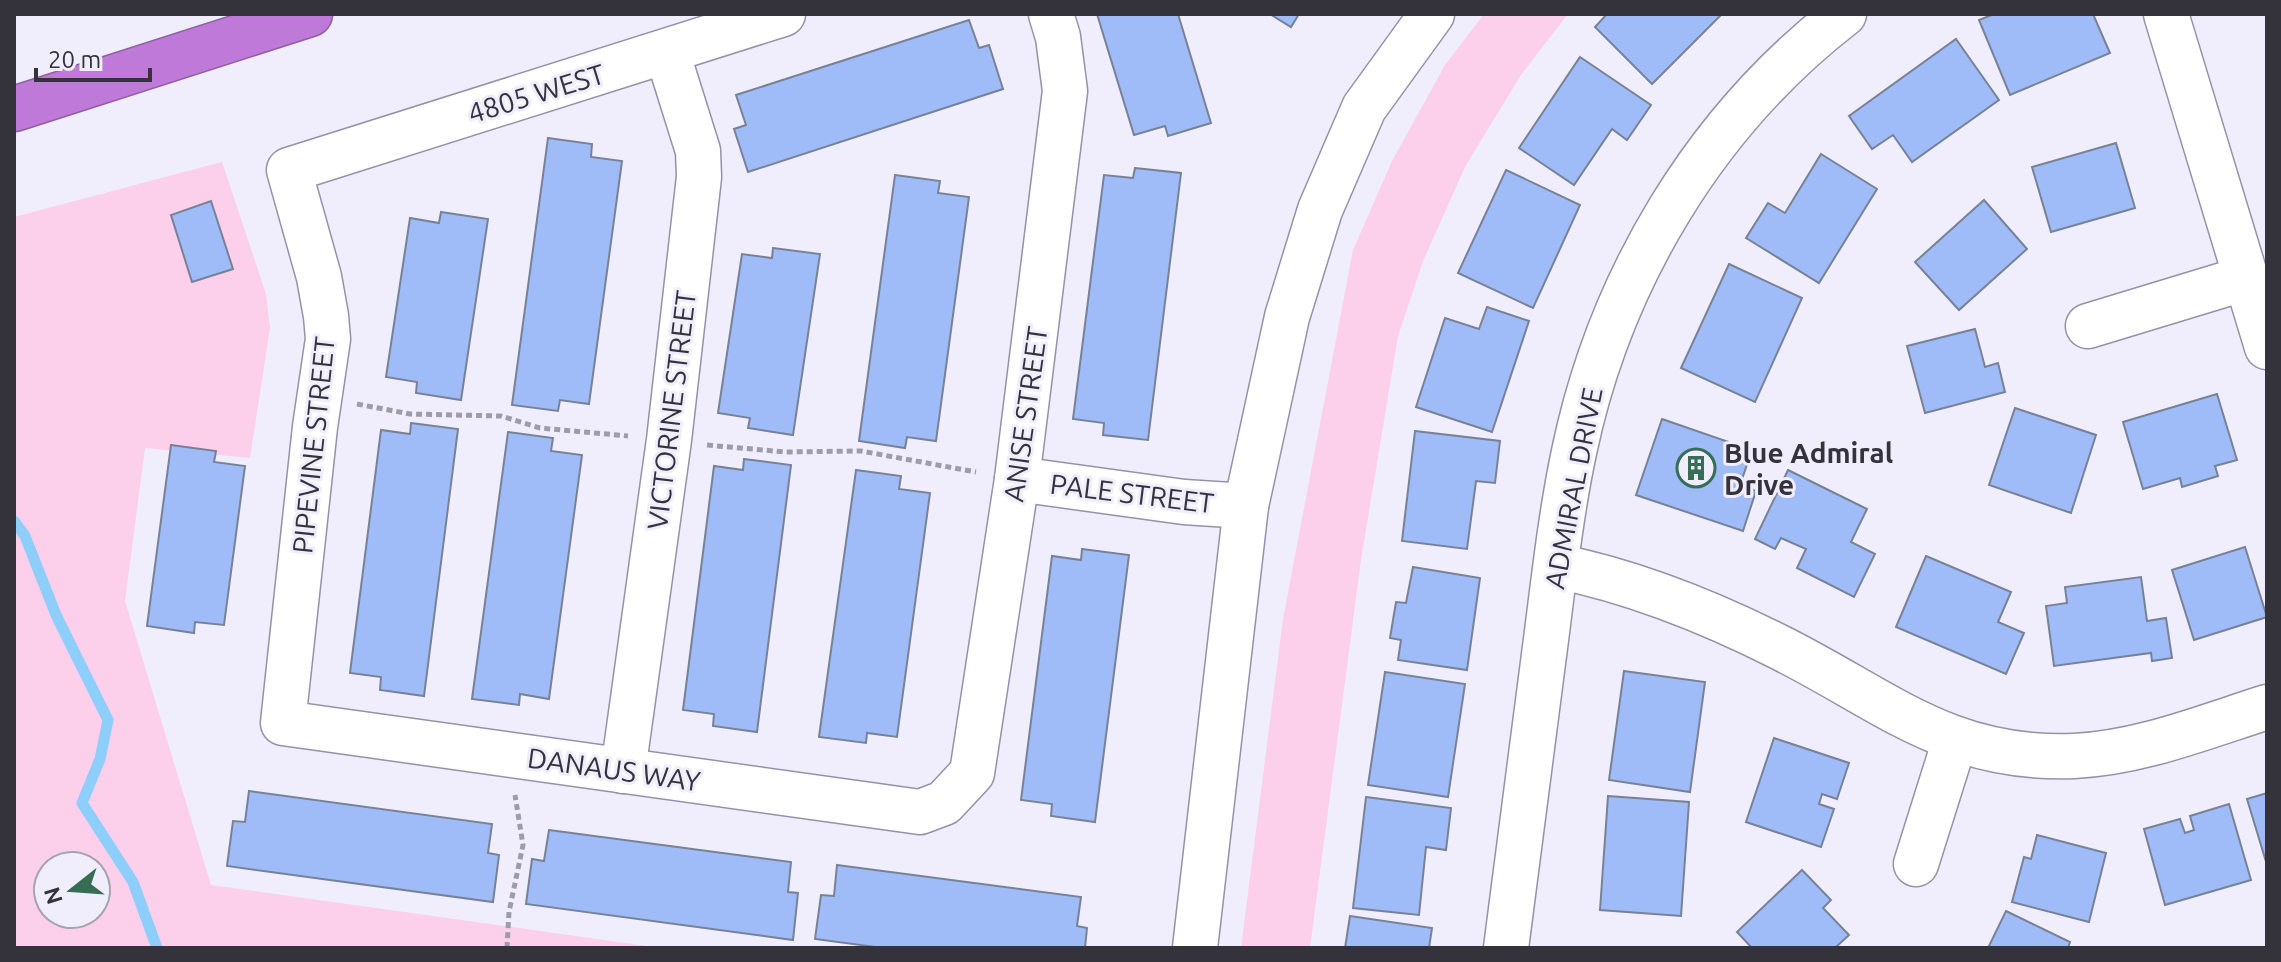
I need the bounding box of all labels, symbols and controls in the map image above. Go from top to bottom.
scale bar [36,32,150,82]
text: 20 m [48,46,101,73]
street label: 4805 WEST [464,57,609,128]
street label: VICTORINE STREET [641,288,701,531]
street label: ANISE STREET [997,324,1053,504]
street label: PIPEVINE STREET [286,335,340,555]
street label: ADMIRAL DRIVE [1538,385,1608,591]
place label: Blue Admiral Drive [1724,437,1893,500]
building icon: Blue Admiral Drive [1675,447,1717,489]
street label: PALE STREET [1048,468,1216,518]
street label: DANAUS WAY [526,742,702,796]
north arrow [32,850,112,930]
text: N [38,884,67,908]

